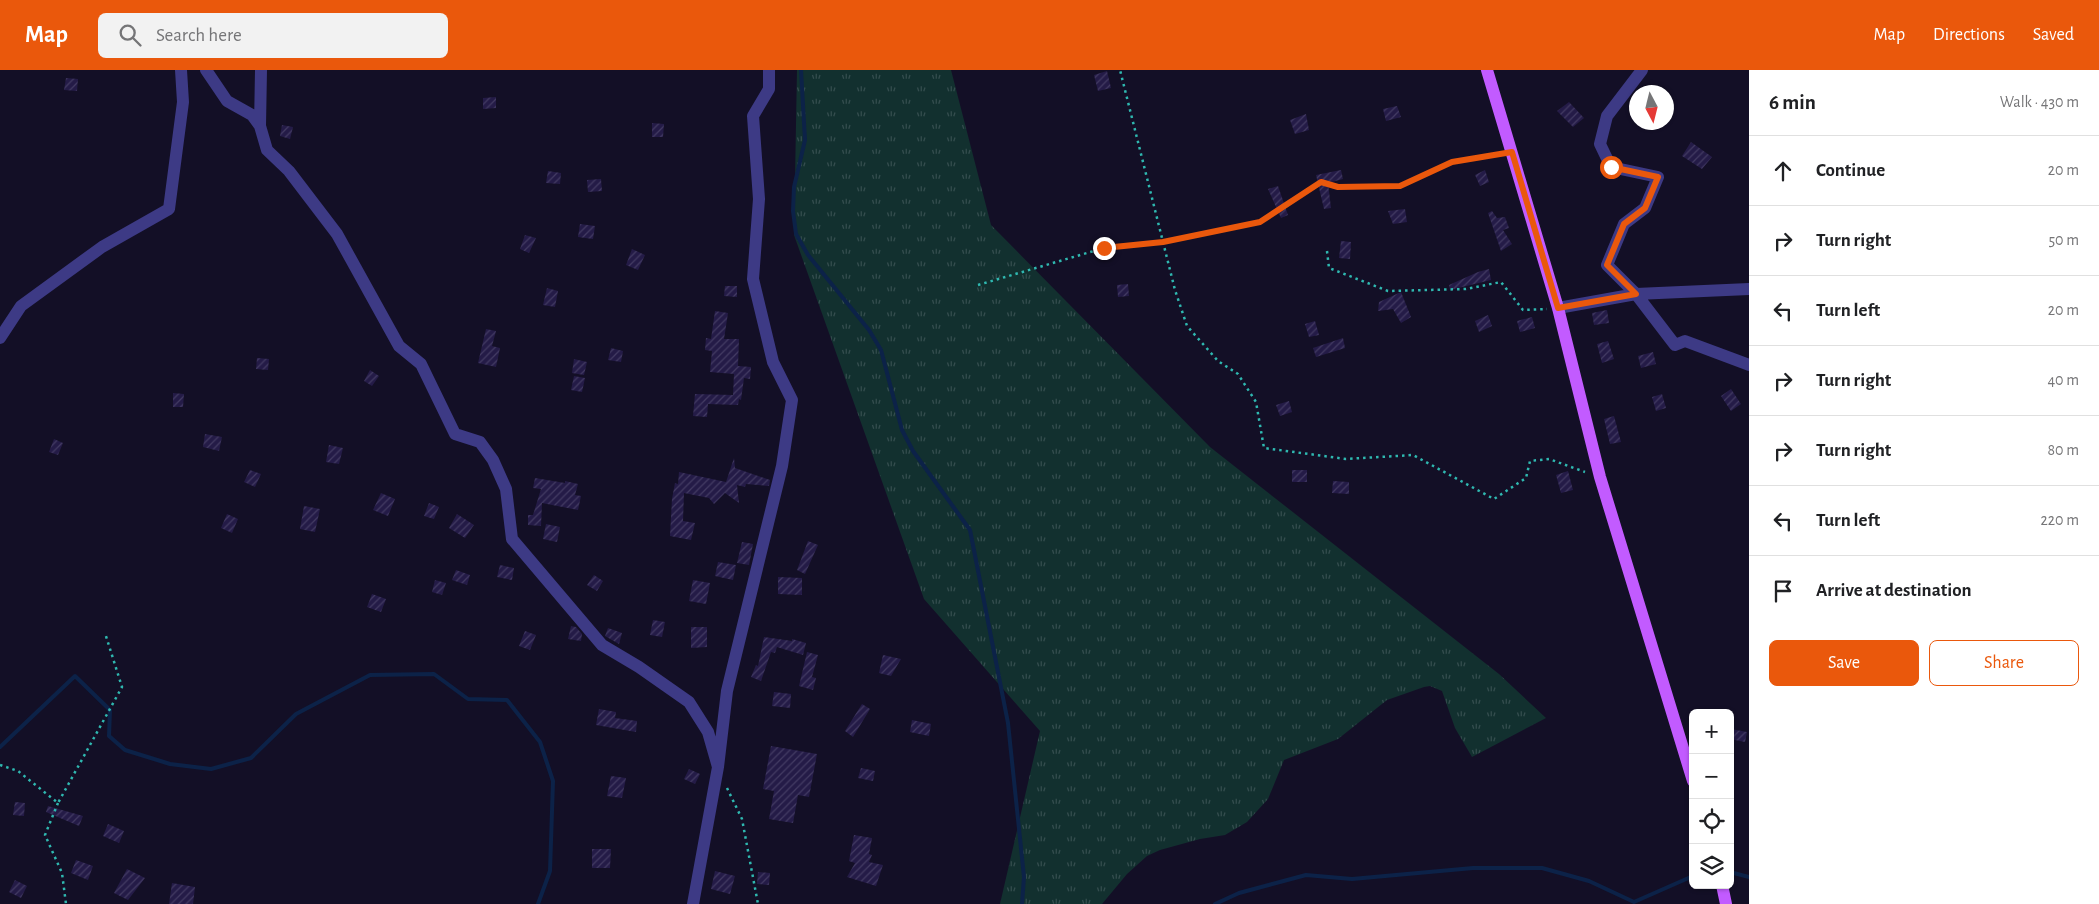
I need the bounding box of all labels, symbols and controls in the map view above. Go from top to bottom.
search box [98,13,448,58]
icon: search [116,21,144,49]
text: Map [25,23,68,47]
text: Search here [156,26,242,45]
text: Map [1874,26,1905,44]
text: Directions [1933,26,2005,44]
text: Saved [2033,26,2074,44]
north arrow [1629,85,1674,130]
text: 6 min [1769,92,1816,113]
text: Walk · 430 m [2000,94,2079,110]
route start [1600,156,1623,179]
icon: ahead [1769,157,1797,185]
text: Continue [1816,161,1885,180]
text: 20 m [2048,162,2079,178]
icon: right [1769,227,1797,255]
text: Turn right [1816,231,1891,250]
text: 50 m [2048,232,2079,248]
route end [1093,237,1116,260]
icon: left [1769,297,1797,325]
text: Turn left [1816,301,1880,320]
text: 20 m [2048,302,2079,318]
icon: right [1769,367,1797,395]
text: Turn right [1816,371,1891,390]
text: 40 m [2047,372,2079,388]
icon: right [1769,437,1797,465]
text: Turn right [1816,441,1891,460]
text: 80 m [2048,442,2079,458]
icon: left [1769,507,1797,535]
text: Turn left [1816,511,1880,530]
text: 220 m [2041,512,2079,528]
icon: arrive [1769,577,1797,605]
text: Arrive at destination [1816,581,1972,600]
button: Save [1769,640,1919,686]
button: Share [1929,640,2079,686]
map controls [1689,709,1734,889]
button: + [1689,709,1734,754]
button: − [1689,754,1734,799]
button: locate [1689,799,1734,844]
button: layers [1689,844,1734,889]

